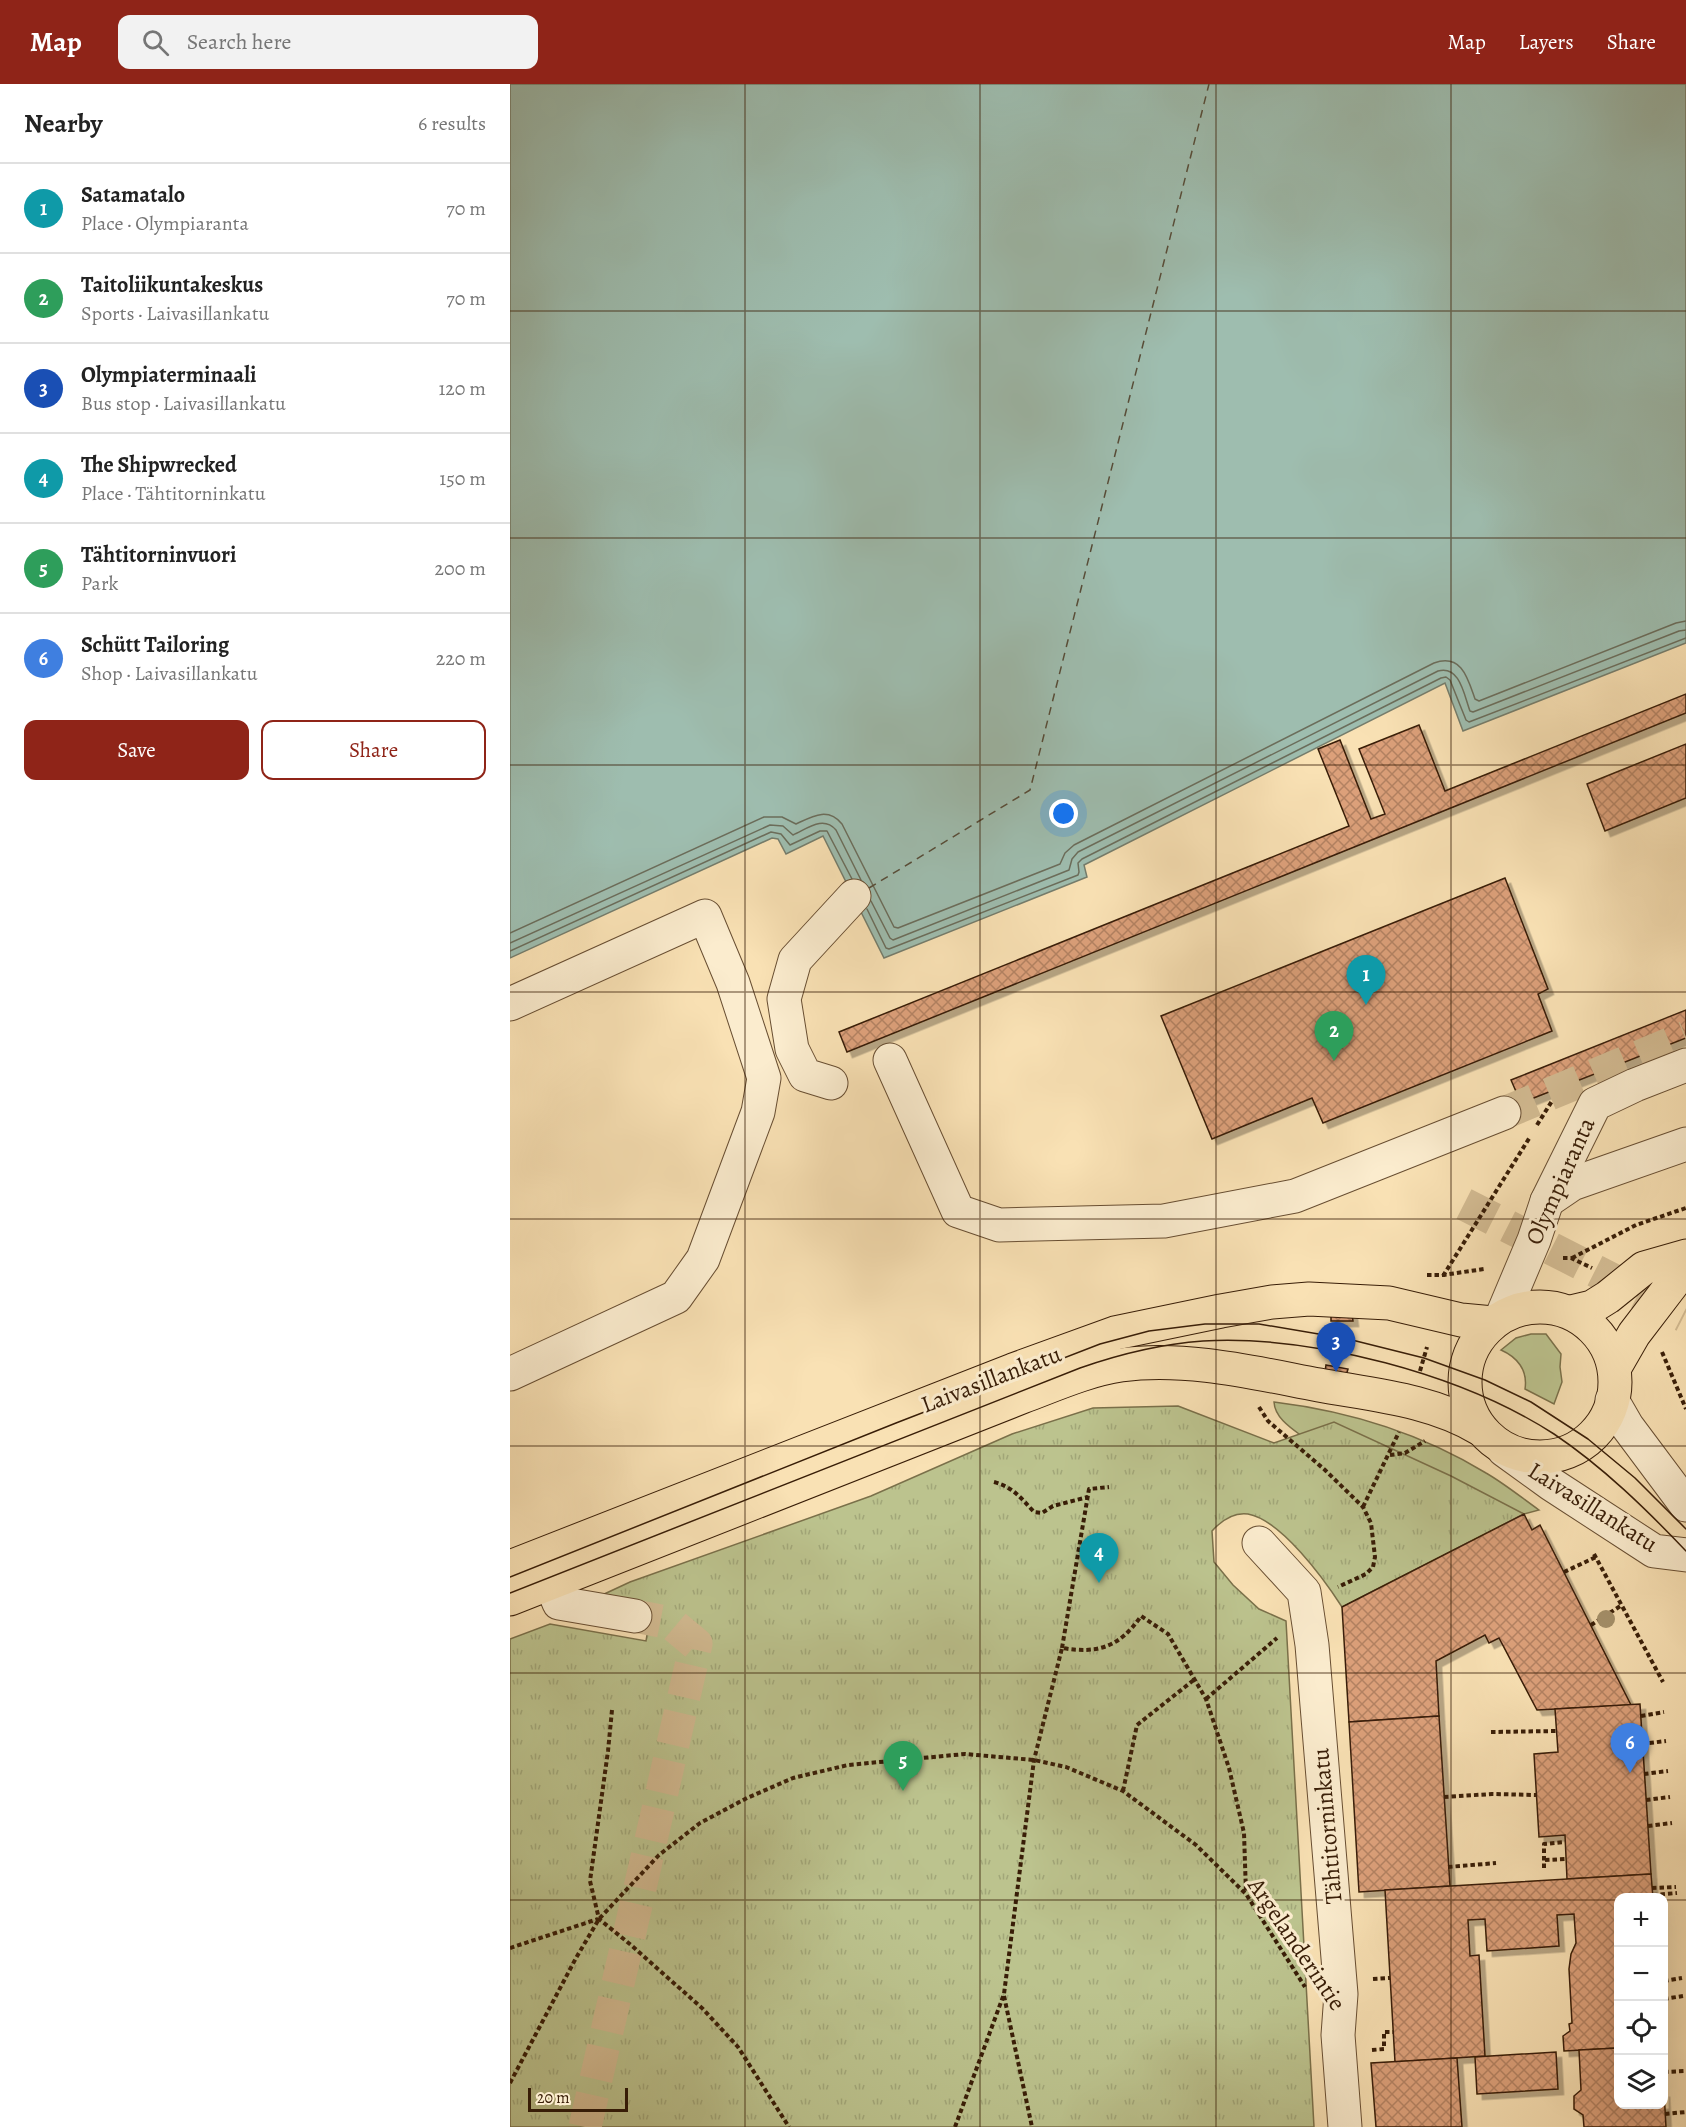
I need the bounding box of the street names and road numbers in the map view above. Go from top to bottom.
street label: Olympiaranta [1518,1112,1603,1250]
street label: Laivasillankatu [916,1338,1066,1420]
street label: Laivasillankatu [1522,1454,1664,1560]
street label: Tähtitorninkatu [1304,1747,1350,1905]
street label: Argelanderintie [1240,1870,1353,2017]

